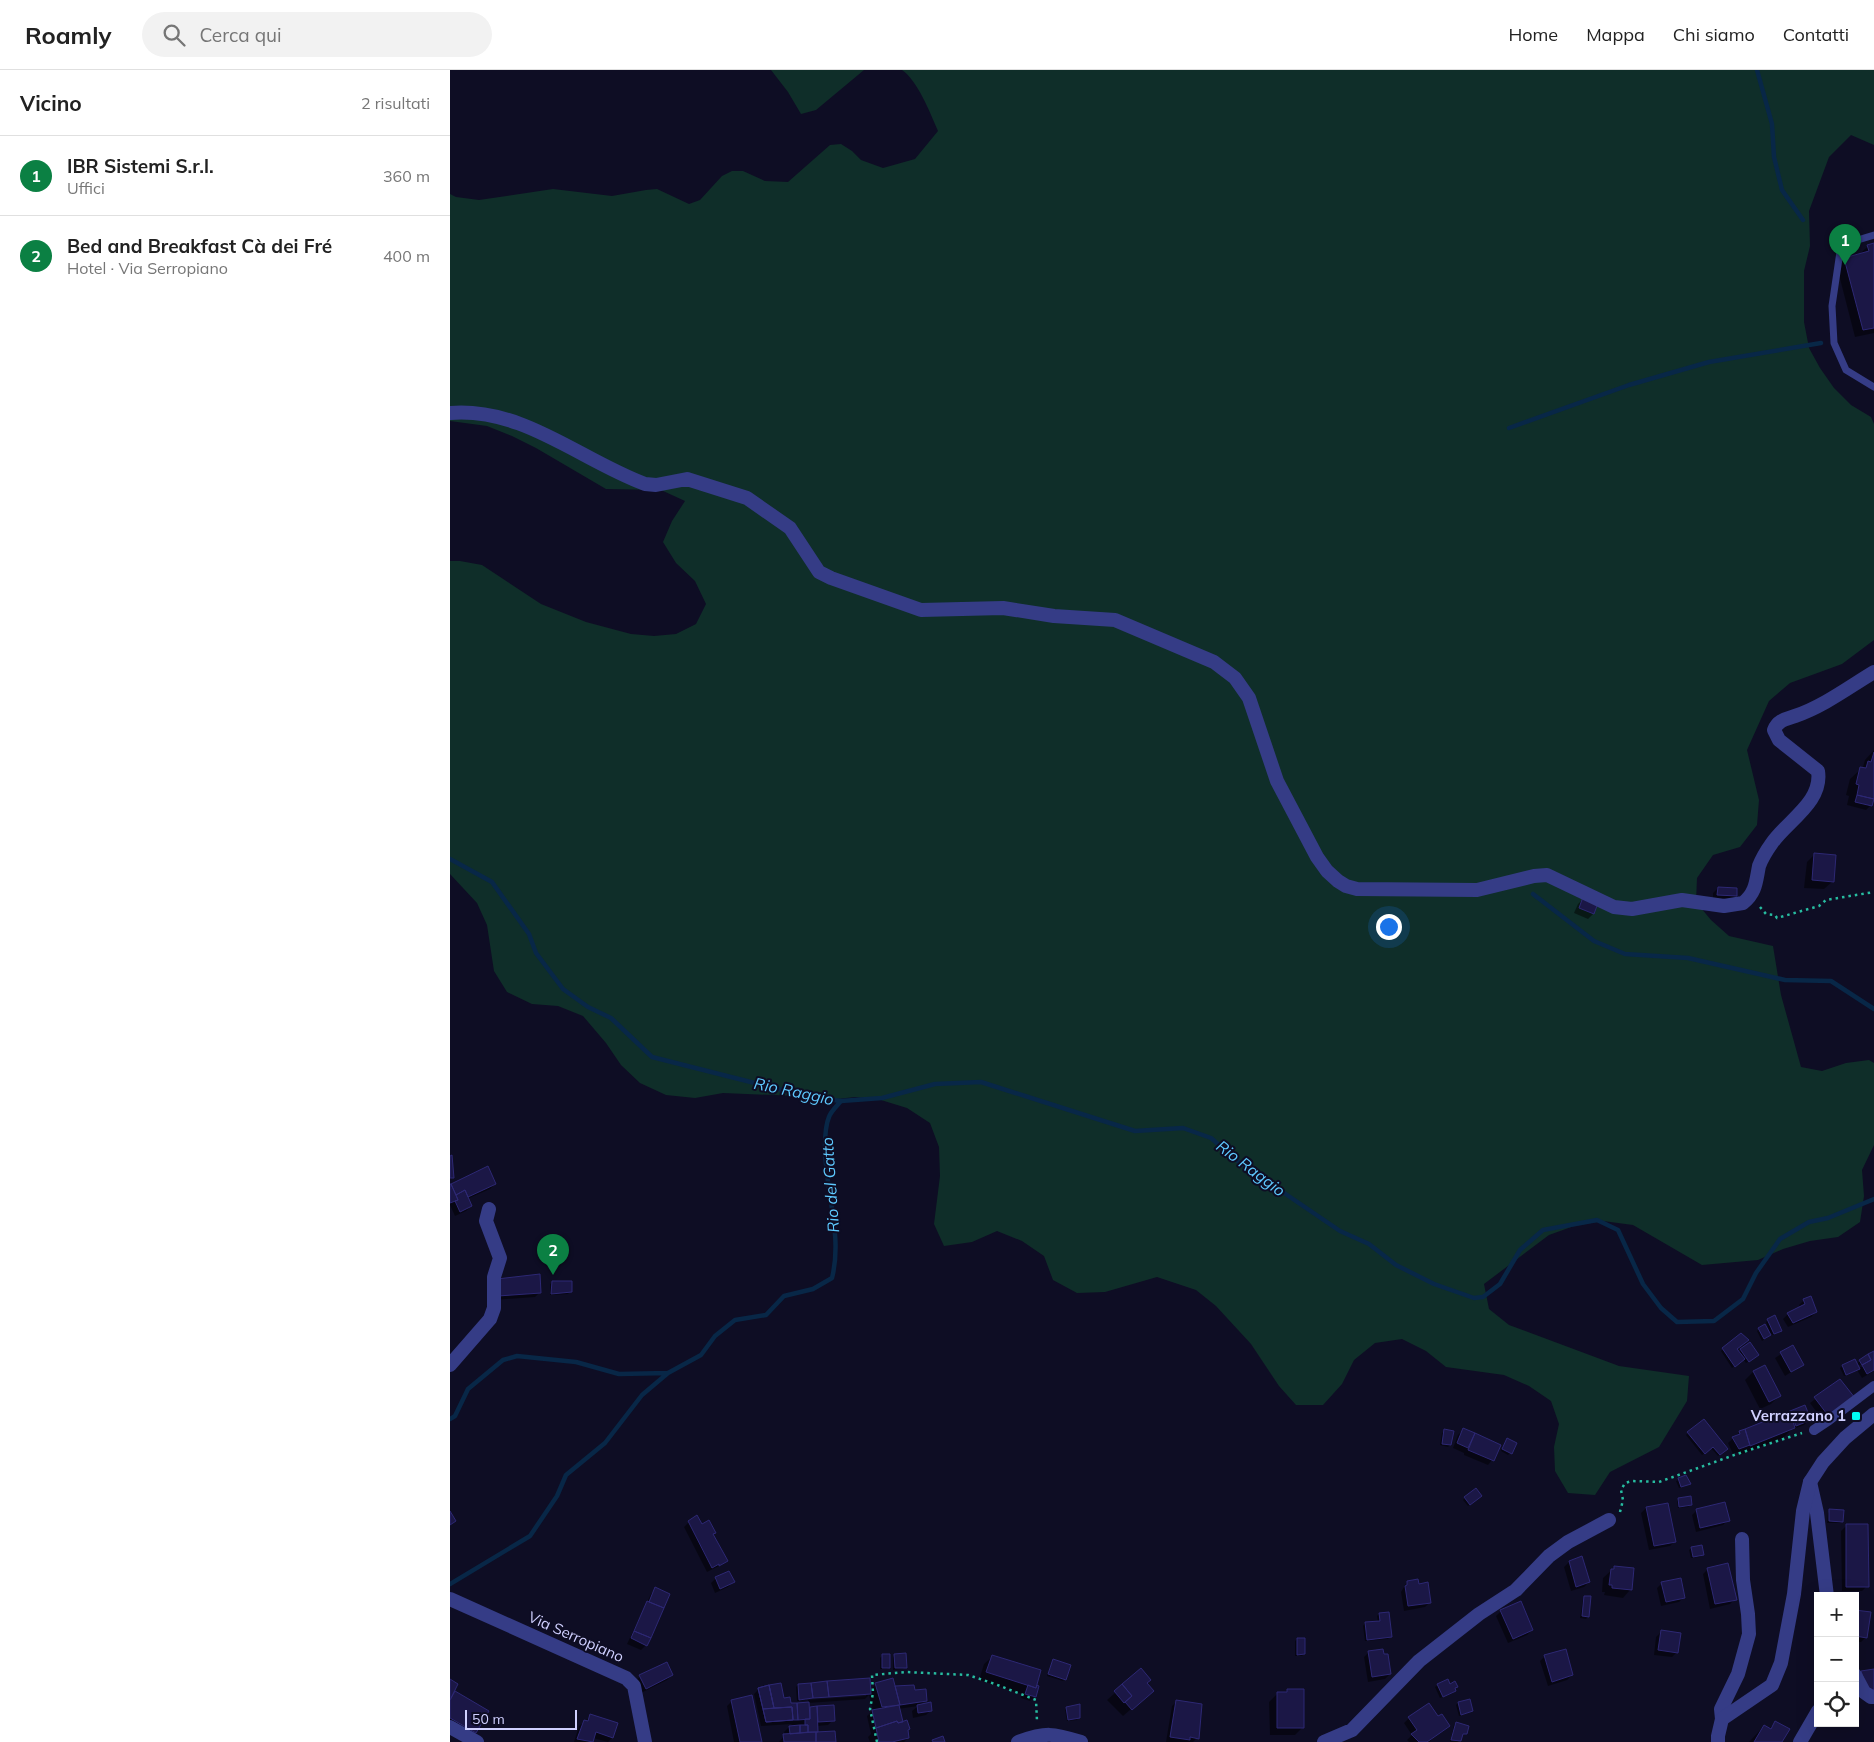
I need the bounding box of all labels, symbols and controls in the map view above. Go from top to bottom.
search box [142,12,492,57]
text: Roamly [25,20,112,50]
icon: search [160,21,188,49]
text: Cerca qui [200,23,282,47]
text: Home [1508,23,1558,46]
text: Mappa [1586,23,1645,46]
text: Chi siamo [1673,23,1755,46]
text: Contatti [1783,23,1849,46]
text: Vicino [20,90,82,116]
text: 2 risultati [361,93,430,113]
text: IBR Sistemi S.r.l. [67,154,214,178]
text: 1 [31,166,41,186]
text: 360 m [383,166,430,186]
text: Uffici [67,178,105,198]
pin: 1 [1829,224,1861,265]
text: Bed and Breakfast Cà dei Fré [67,234,332,258]
text: 2 [31,246,41,266]
text: 400 m [383,246,430,266]
text: Hotel · Via Serropiano [67,258,228,278]
your location [1376,914,1402,940]
water label: Rio Raggio [752,1073,836,1109]
water label: Rio Raggio [1213,1136,1289,1200]
water label: Rio del Gatto [817,1137,843,1233]
pin: 2 [537,1234,569,1275]
place label: Verrazzano 1 [1750,1406,1846,1425]
marker: Verrazzano 1 [1850,1410,1862,1422]
map controls [1814,1592,1859,1727]
button: + [1814,1592,1859,1637]
street label: Via Serropiano [525,1607,627,1666]
button: − [1814,1637,1859,1682]
button: locate [1814,1682,1859,1727]
scale bar [465,1707,578,1730]
text: 50 m [472,1710,505,1728]

